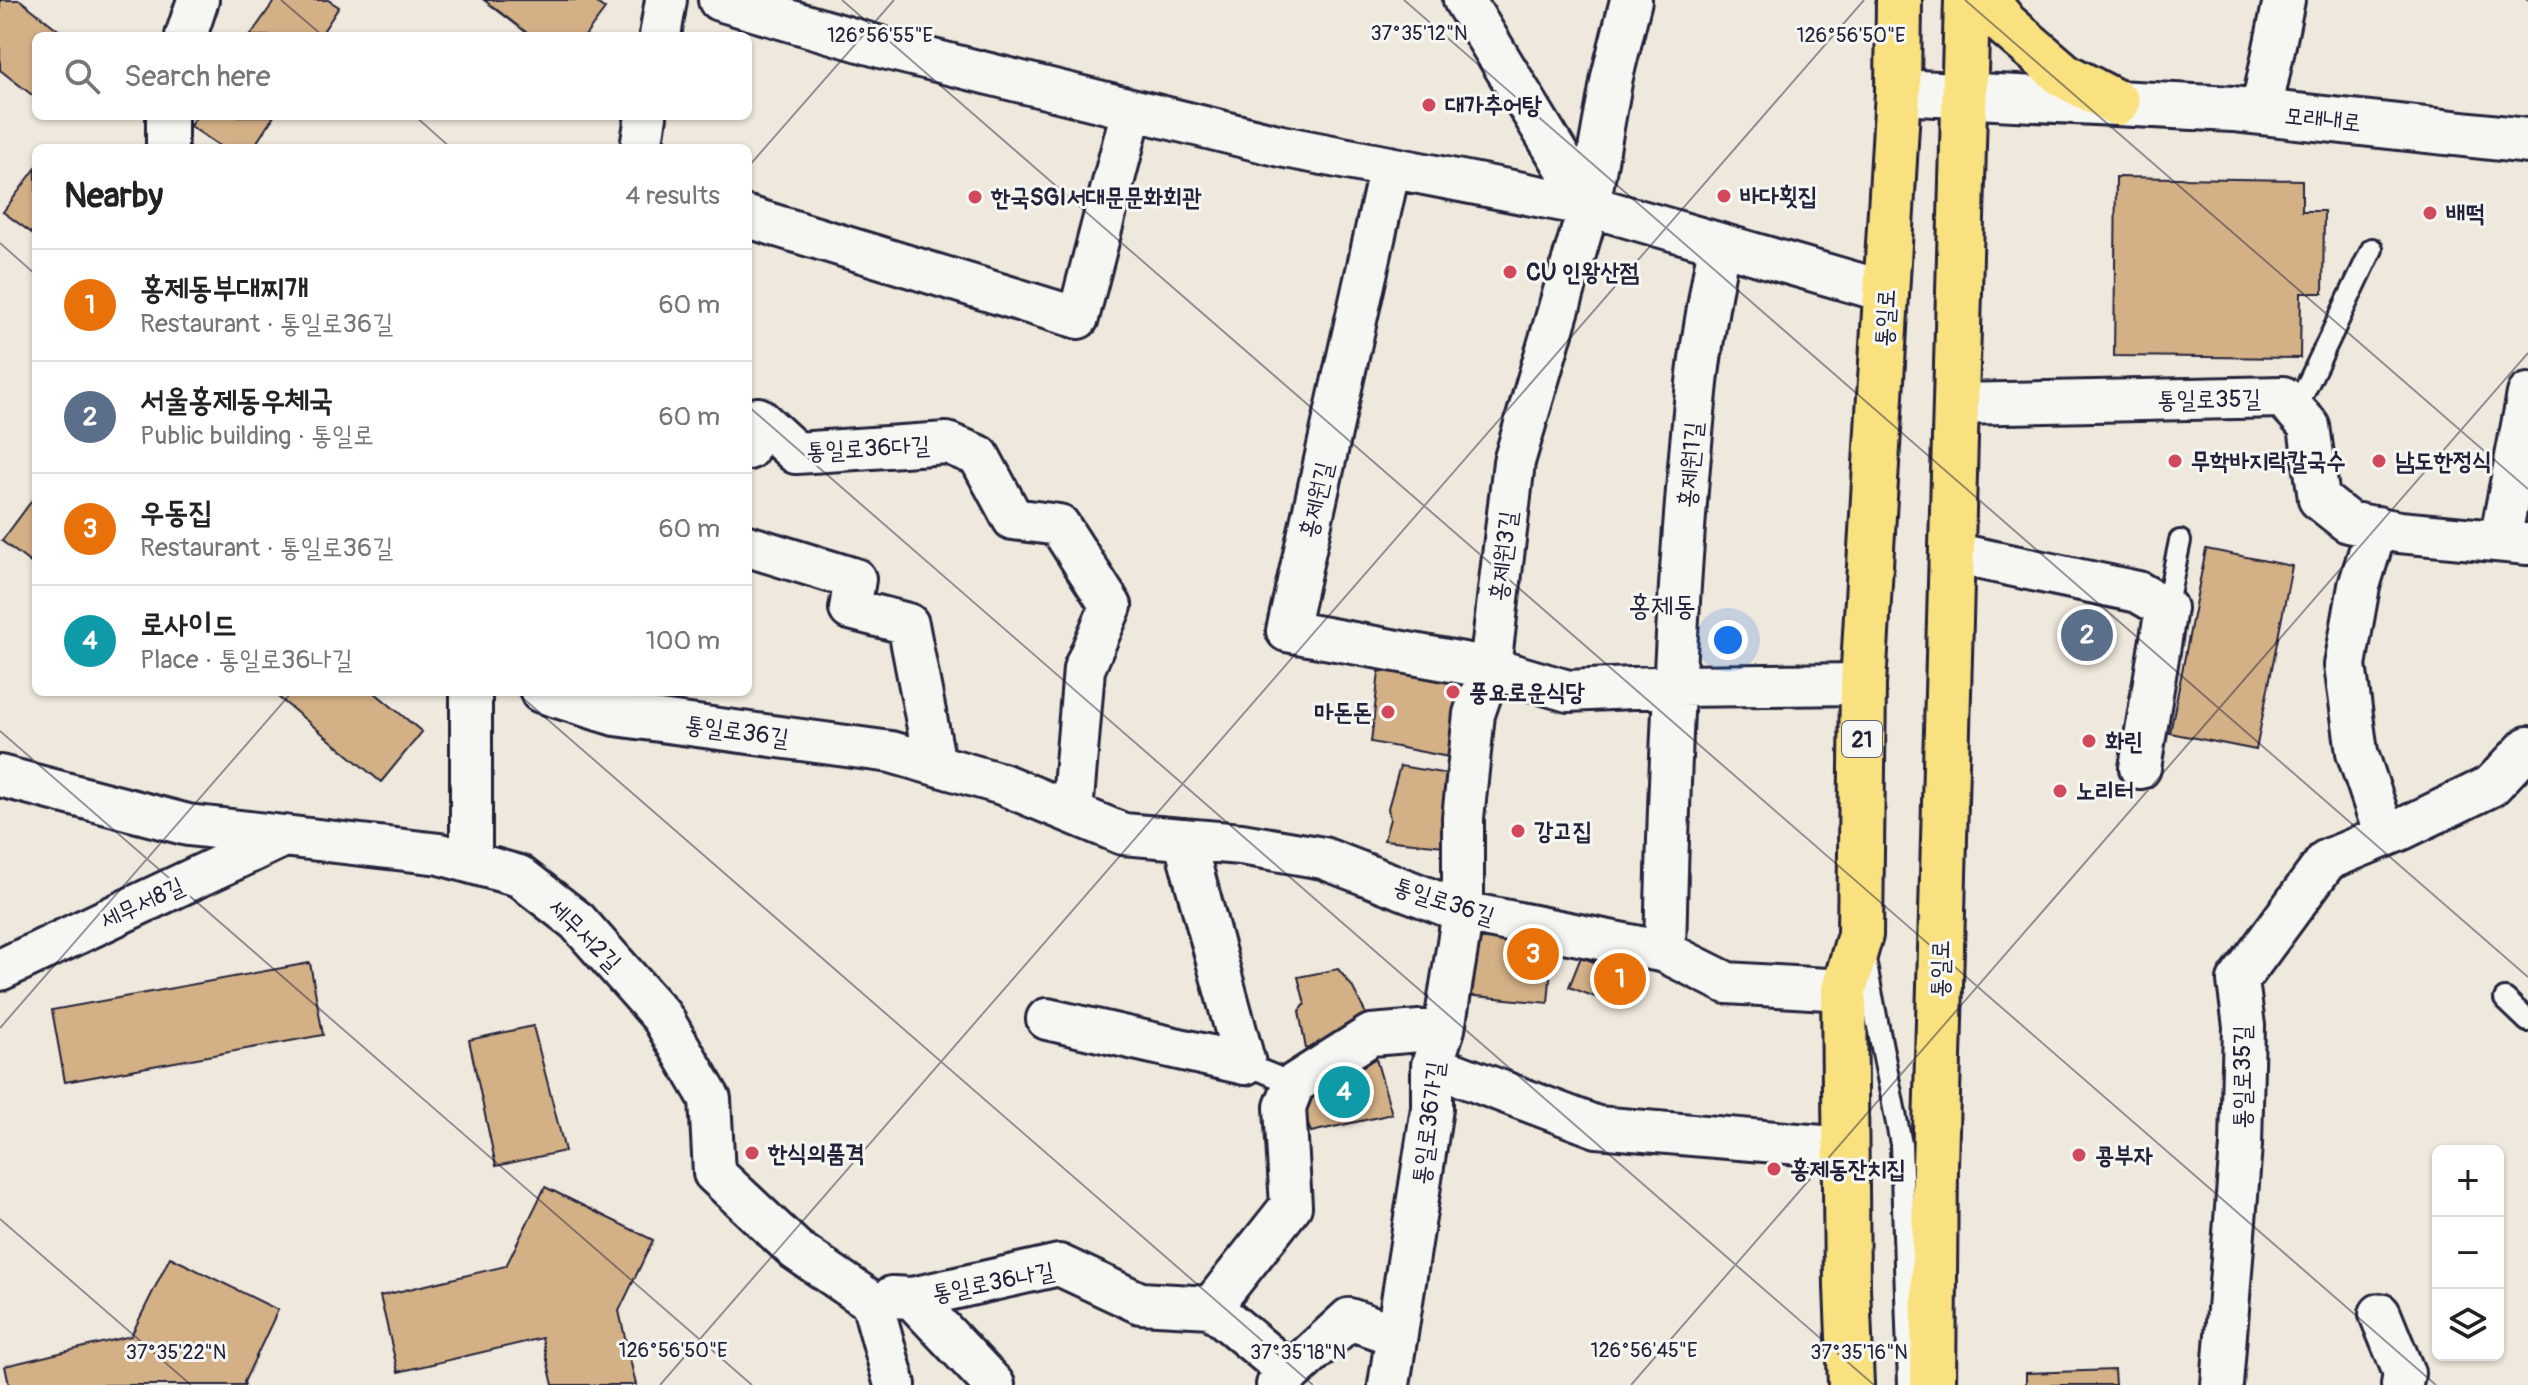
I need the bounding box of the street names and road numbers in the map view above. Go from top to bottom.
street label: 모래내로 [2283,101,2363,138]
street label: 통일로 [1870,288,1901,348]
street label: 통일로35길 [2157,384,2261,415]
street label: 홍제원1길 [1672,421,1709,509]
street label: 통일로36다길 [805,431,931,466]
street label: 홍제원길 [1294,459,1339,541]
street label: 홍제원3길 [1484,509,1523,603]
street label: 통일로36길 [683,710,791,753]
road number: 21 [1842,721,1882,757]
street label: 세무서8길 [96,871,189,935]
street label: 통일로36길 [1390,872,1498,931]
street label: 세무서2길 [542,893,627,978]
street label: 통일로 [1925,940,1956,998]
street label: 통일로35길 [2228,1025,2257,1129]
street label: 통일로36가길 [1407,1060,1450,1186]
street label: 통일로36나길 [929,1256,1057,1309]

